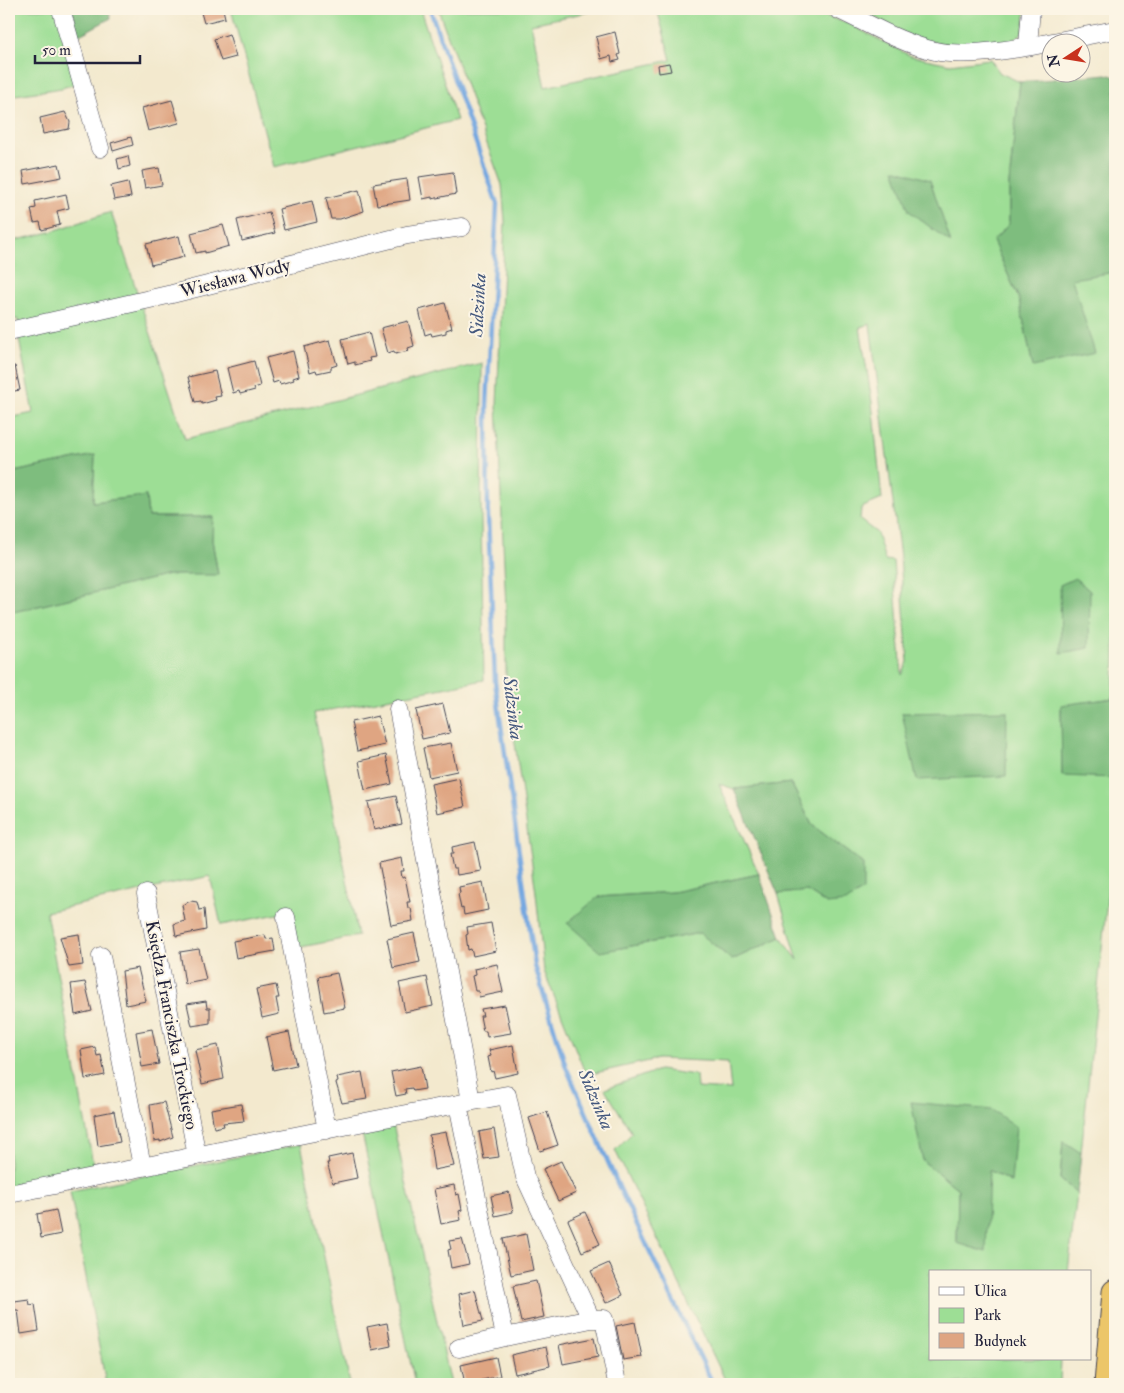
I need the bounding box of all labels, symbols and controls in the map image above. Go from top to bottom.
scale bar [35,32,140,64]
north arrow [1042,32,1092,82]
text: 50 m [42,41,71,60]
text: N [1044,52,1064,69]
street label: Wiesława Wody [177,253,294,304]
water label: Sidzinka [464,272,492,339]
water label: Sidzinka [497,674,529,741]
street label: Księdza Franciszka Trockiego [140,918,203,1132]
water label: Sidzinka [572,1064,620,1134]
legend [929,1270,1092,1360]
text: Ulica [974,1282,1007,1301]
text: Park [974,1306,1001,1325]
text: Budynek [974,1332,1027,1351]

